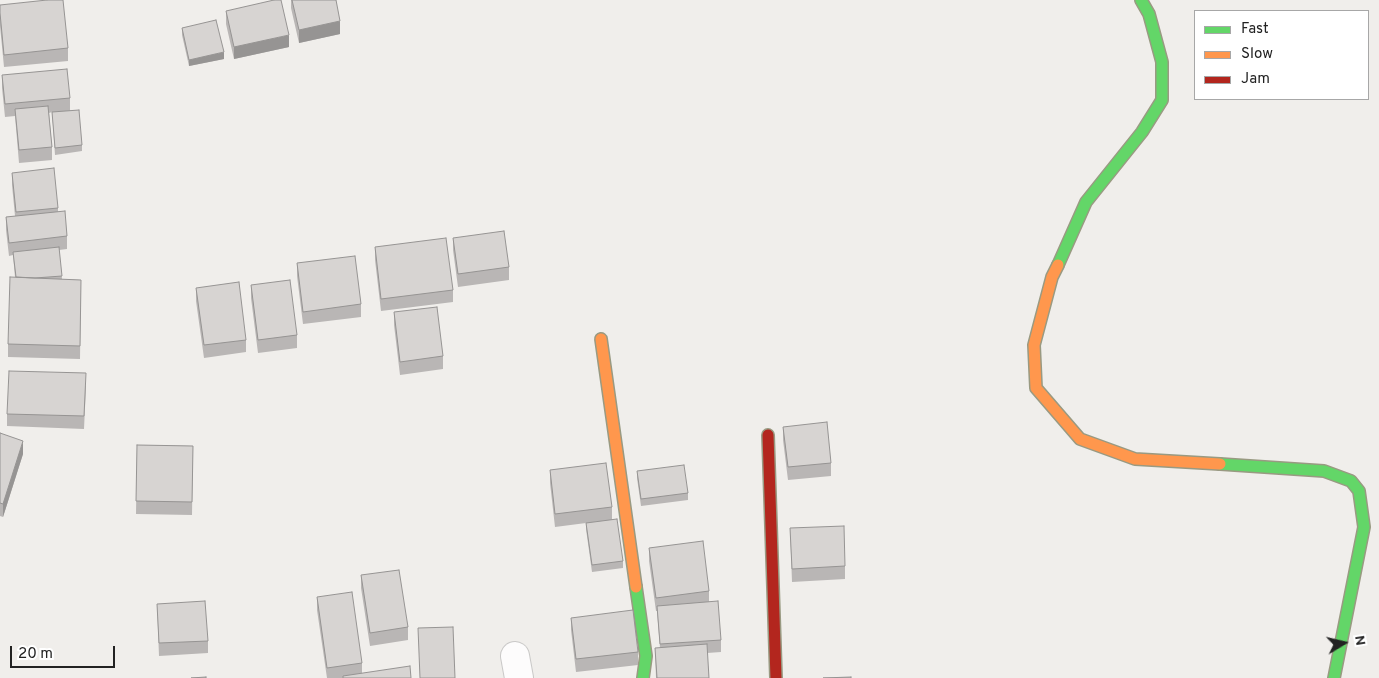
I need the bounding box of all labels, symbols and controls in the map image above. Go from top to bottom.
legend [1194,10,1369,100]
text: Fast [1241,20,1269,39]
text: Slow [1241,45,1273,64]
text: Jam [1241,70,1270,89]
north arrow [1319,618,1369,668]
text: N [1350,634,1368,647]
scale bar [12,636,118,668]
text: 20 m [18,645,53,664]

